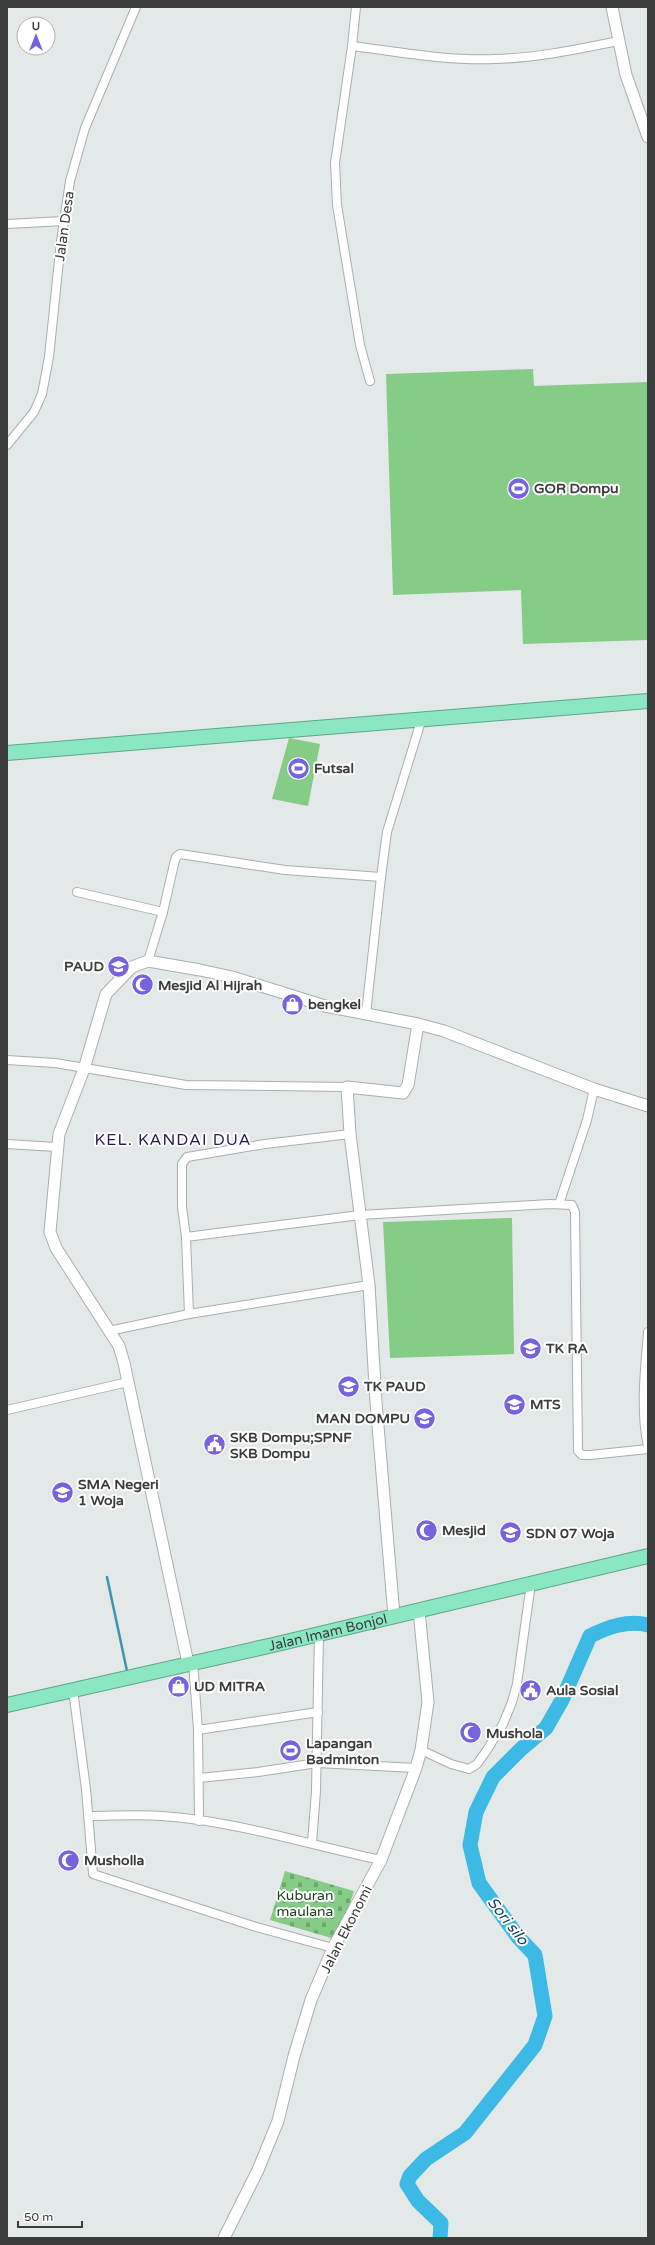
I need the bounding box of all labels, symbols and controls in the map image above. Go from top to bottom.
north arrow [16,16,56,56]
text: U [32,20,40,33]
street label: Jalan Desa [51,190,78,262]
sports icon: GOR Dompu [506,475,532,501]
place label: GOR Dompu [534,480,619,497]
sports icon: Futsal [285,755,311,781]
place label: Futsal [314,760,354,777]
school or university icon: PAUD [106,953,132,979]
place label: PAUD [64,958,104,975]
mosque icon: Mesjid Al Hijrah [129,972,155,998]
place label: Mesjid Al Hijrah [158,977,262,994]
shop icon: bengkel [280,991,306,1017]
place label: bengkel [308,996,361,1013]
district label: KEL. KANDAI DUA [95,1130,251,1150]
school or university icon: TK RA [517,1335,543,1361]
place label: TK RA [545,1340,589,1357]
school or university icon: TK PAUD [336,1373,362,1399]
place label: TK PAUD [363,1378,426,1395]
school or university icon: MTS [502,1391,528,1417]
place label: MTS [530,1396,561,1413]
school or university icon: MAN DOMPU [412,1405,438,1431]
place label: MAN DOMPU [316,1410,410,1427]
place label: SKB Dompu;SPNF SKB Dompu [230,1429,352,1462]
public building icon: SKB Dompu;SPNF SKB Dompu [202,1432,228,1458]
place label: SMA Negeri 1 Woja [78,1476,159,1509]
school or university icon: SMA Negeri 1 Woja [49,1479,75,1505]
mosque icon: Mesjid [413,1517,439,1543]
school or university icon: SDN 07 Woja [498,1520,524,1546]
place label: Mesjid [442,1522,486,1539]
place label: SDN 07 Woja [526,1525,615,1542]
street label: Jalan Imam Bonjol [267,1610,389,1655]
shop icon: UD MITRA [166,1673,192,1699]
public building icon: Aula Sosial [517,1677,543,1703]
place label: UD MITRA [194,1678,266,1695]
place label: Aula Sosial [546,1682,618,1699]
mosque icon: Mushola [457,1720,483,1746]
place label: Mushola [486,1725,543,1742]
place label: Lapangan Badminton [306,1735,379,1768]
sports icon: Lapangan Badminton [278,1738,304,1764]
mosque icon: Musholla [56,1847,82,1873]
place label: Musholla [84,1852,145,1869]
street label: Jalan Ekonomi [317,1882,376,1976]
park label: Kuburan maulana [276,1887,334,1920]
water label: Sori silo [484,1894,533,1949]
scale bar [18,2203,82,2229]
text: 50 m [24,2210,53,2224]

